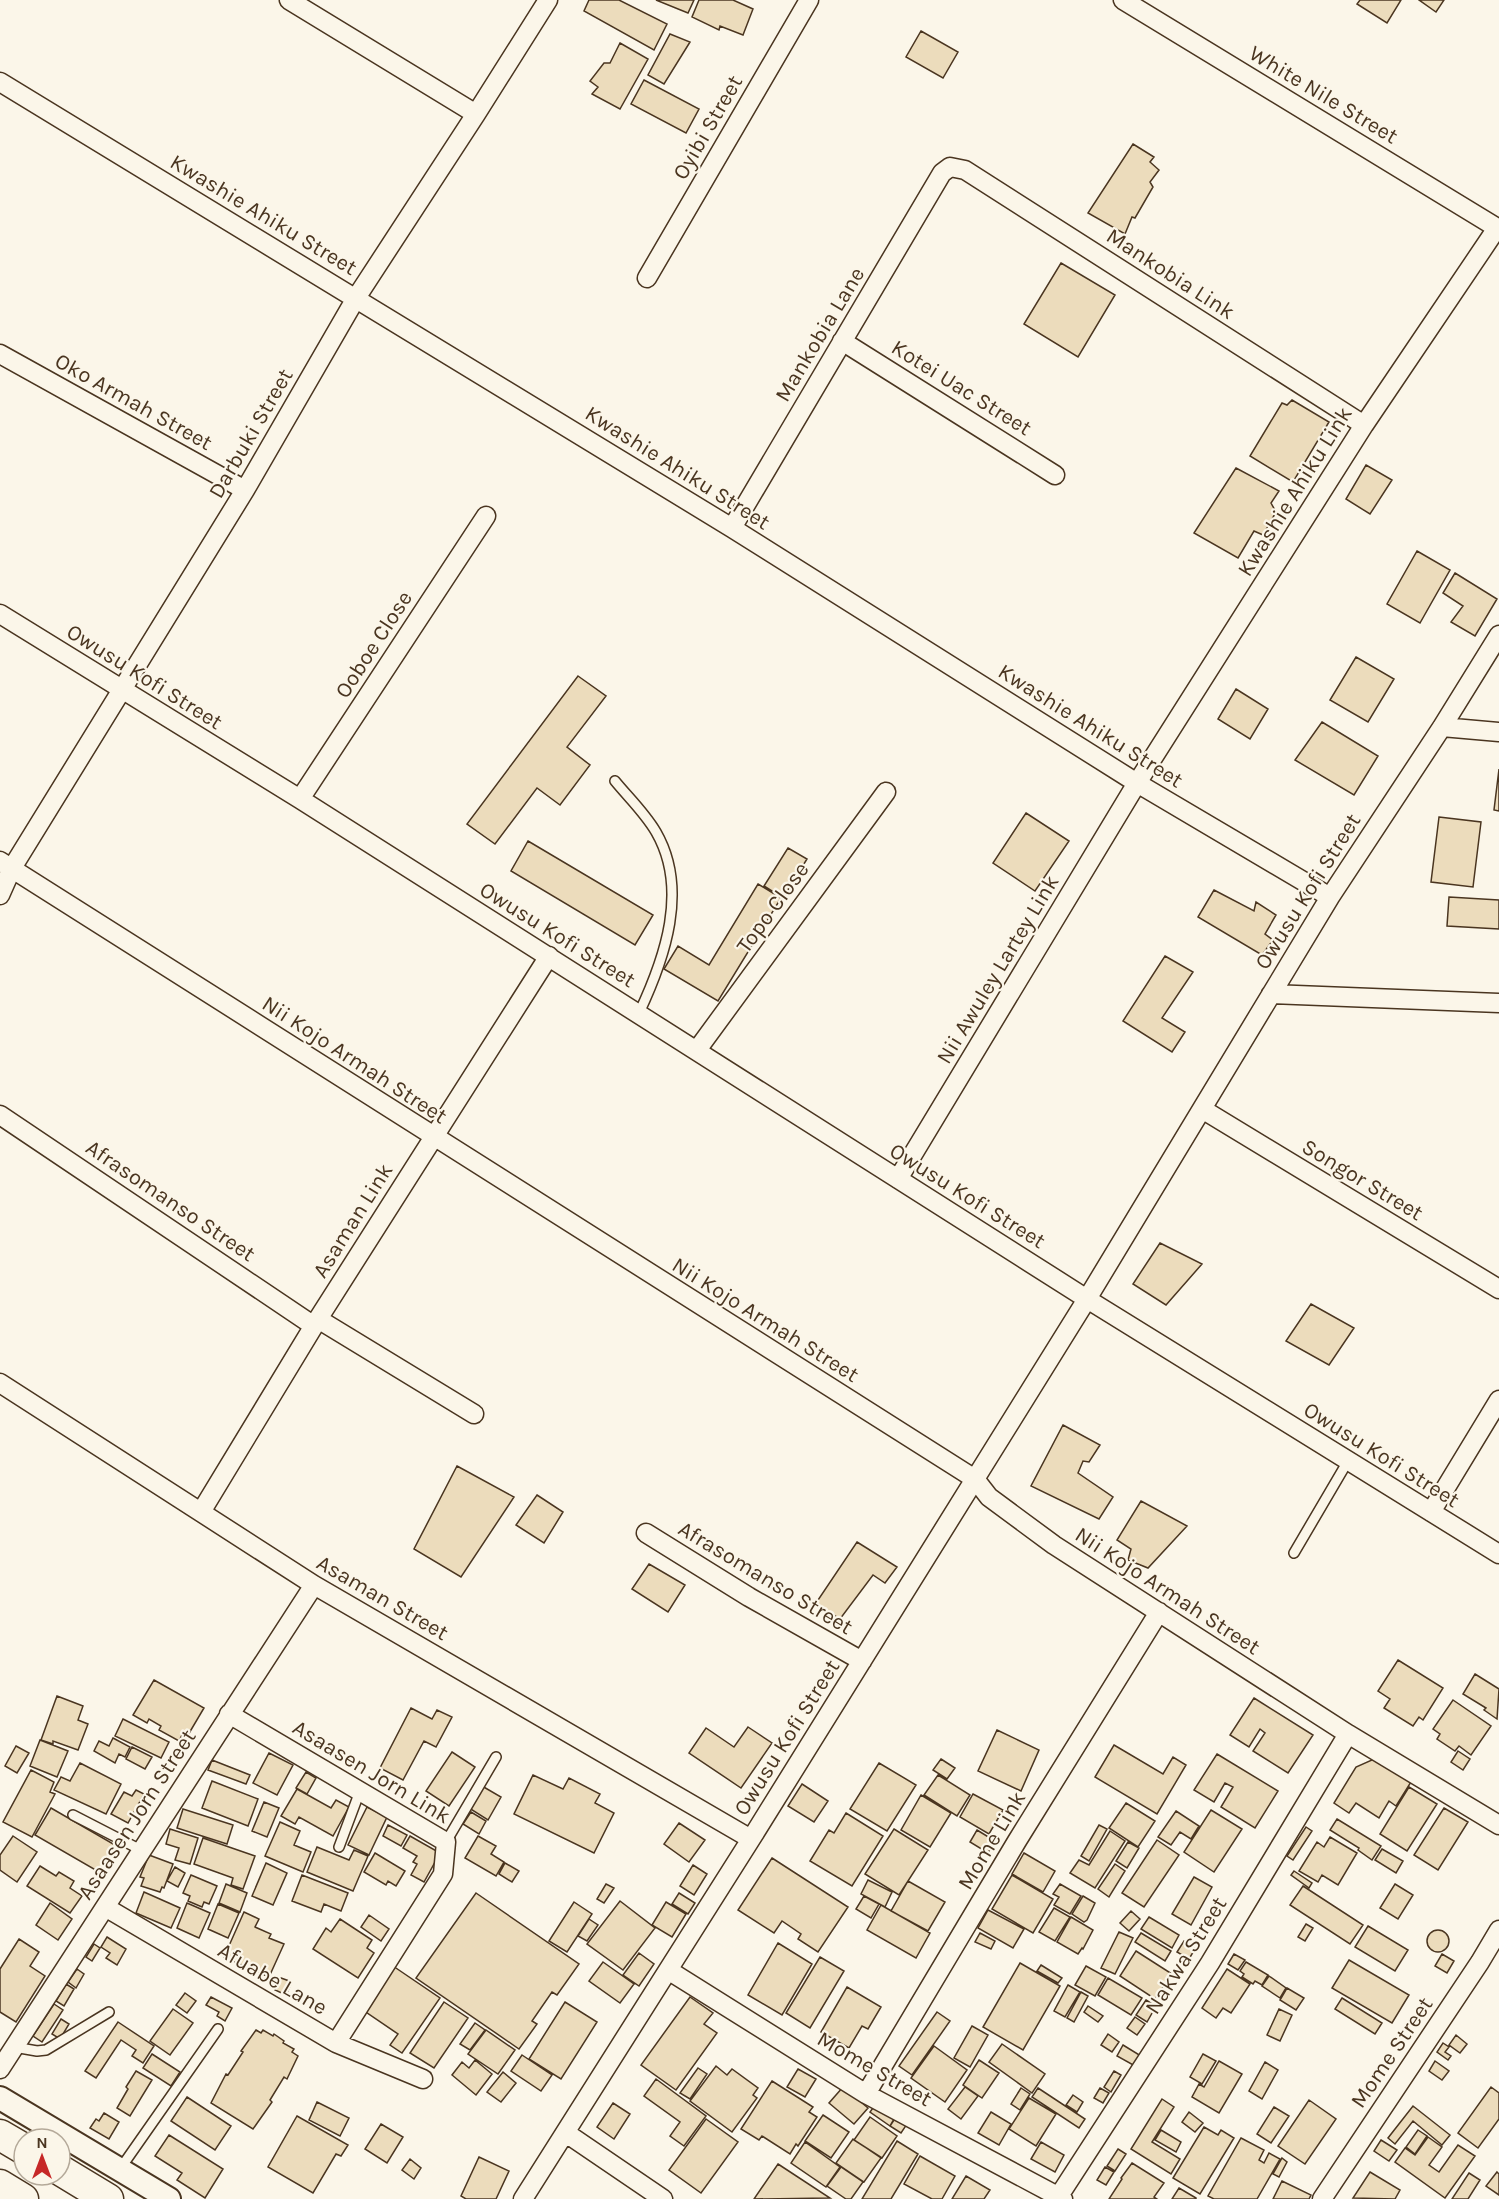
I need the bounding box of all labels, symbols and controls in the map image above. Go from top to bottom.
street label: White Nile Street [1244,40,1403,150]
street label: Oyibi Street [668,71,748,184]
street label: Kwashie Ahiku Street [165,149,362,281]
street label: Mankobia Link [1101,223,1240,325]
street label: Mankobia Lane [769,263,870,407]
street label: Kotei Uac Street [887,334,1036,441]
street label: Oko Armah Street [50,348,217,456]
street label: Darbuki Street [203,364,299,503]
street label: Kwashie Ahiku Street [580,400,775,535]
street label: Kwashie Ahiku Link [1232,402,1358,581]
street label: Ooboe Close [330,586,418,703]
street label: Owusu Kofi Street [62,618,227,735]
street label: Kwashie Ahiku Street [993,658,1188,793]
street label: Owusu Kofi Street [1249,809,1366,974]
street label: Topo Close [731,857,814,958]
street label: Nii Awuley Lartey Link [931,870,1065,1069]
street label: Owusu Kofi Street [475,876,640,993]
street label: Nii Kojo Armah Street [257,990,452,1129]
street label: Afrasomanso Street [81,1134,260,1267]
street label: Songor Street [1297,1134,1428,1226]
street label: Owusu Kofi Street [885,1137,1050,1254]
street label: Asaman Link [307,1159,398,1283]
street label: Nii Kojo Armah Street [667,1252,864,1388]
street label: Owusu Kofi Street [1299,1396,1464,1513]
street label: Afrasomanso Street [674,1516,857,1640]
street label: Nii Kojo Armah Street [1070,1521,1265,1660]
street label: Asaman Street [312,1550,453,1646]
street label: Owusu Kofi Street [728,1655,845,1820]
street label: Asaasen Jorn Link [288,1714,455,1829]
street label: Asaasen Jorn Street [72,1725,202,1904]
street label: Mome Link [952,1787,1031,1894]
street label: Nakwa Street [1140,1892,1232,2019]
street label: Afuabe Lane [213,1937,332,2021]
street label: Mome Street [1345,1992,1438,2113]
street label: Mome Street [813,2026,936,2112]
north arrow [12,2127,72,2187]
text: N [36,2133,48,2152]

